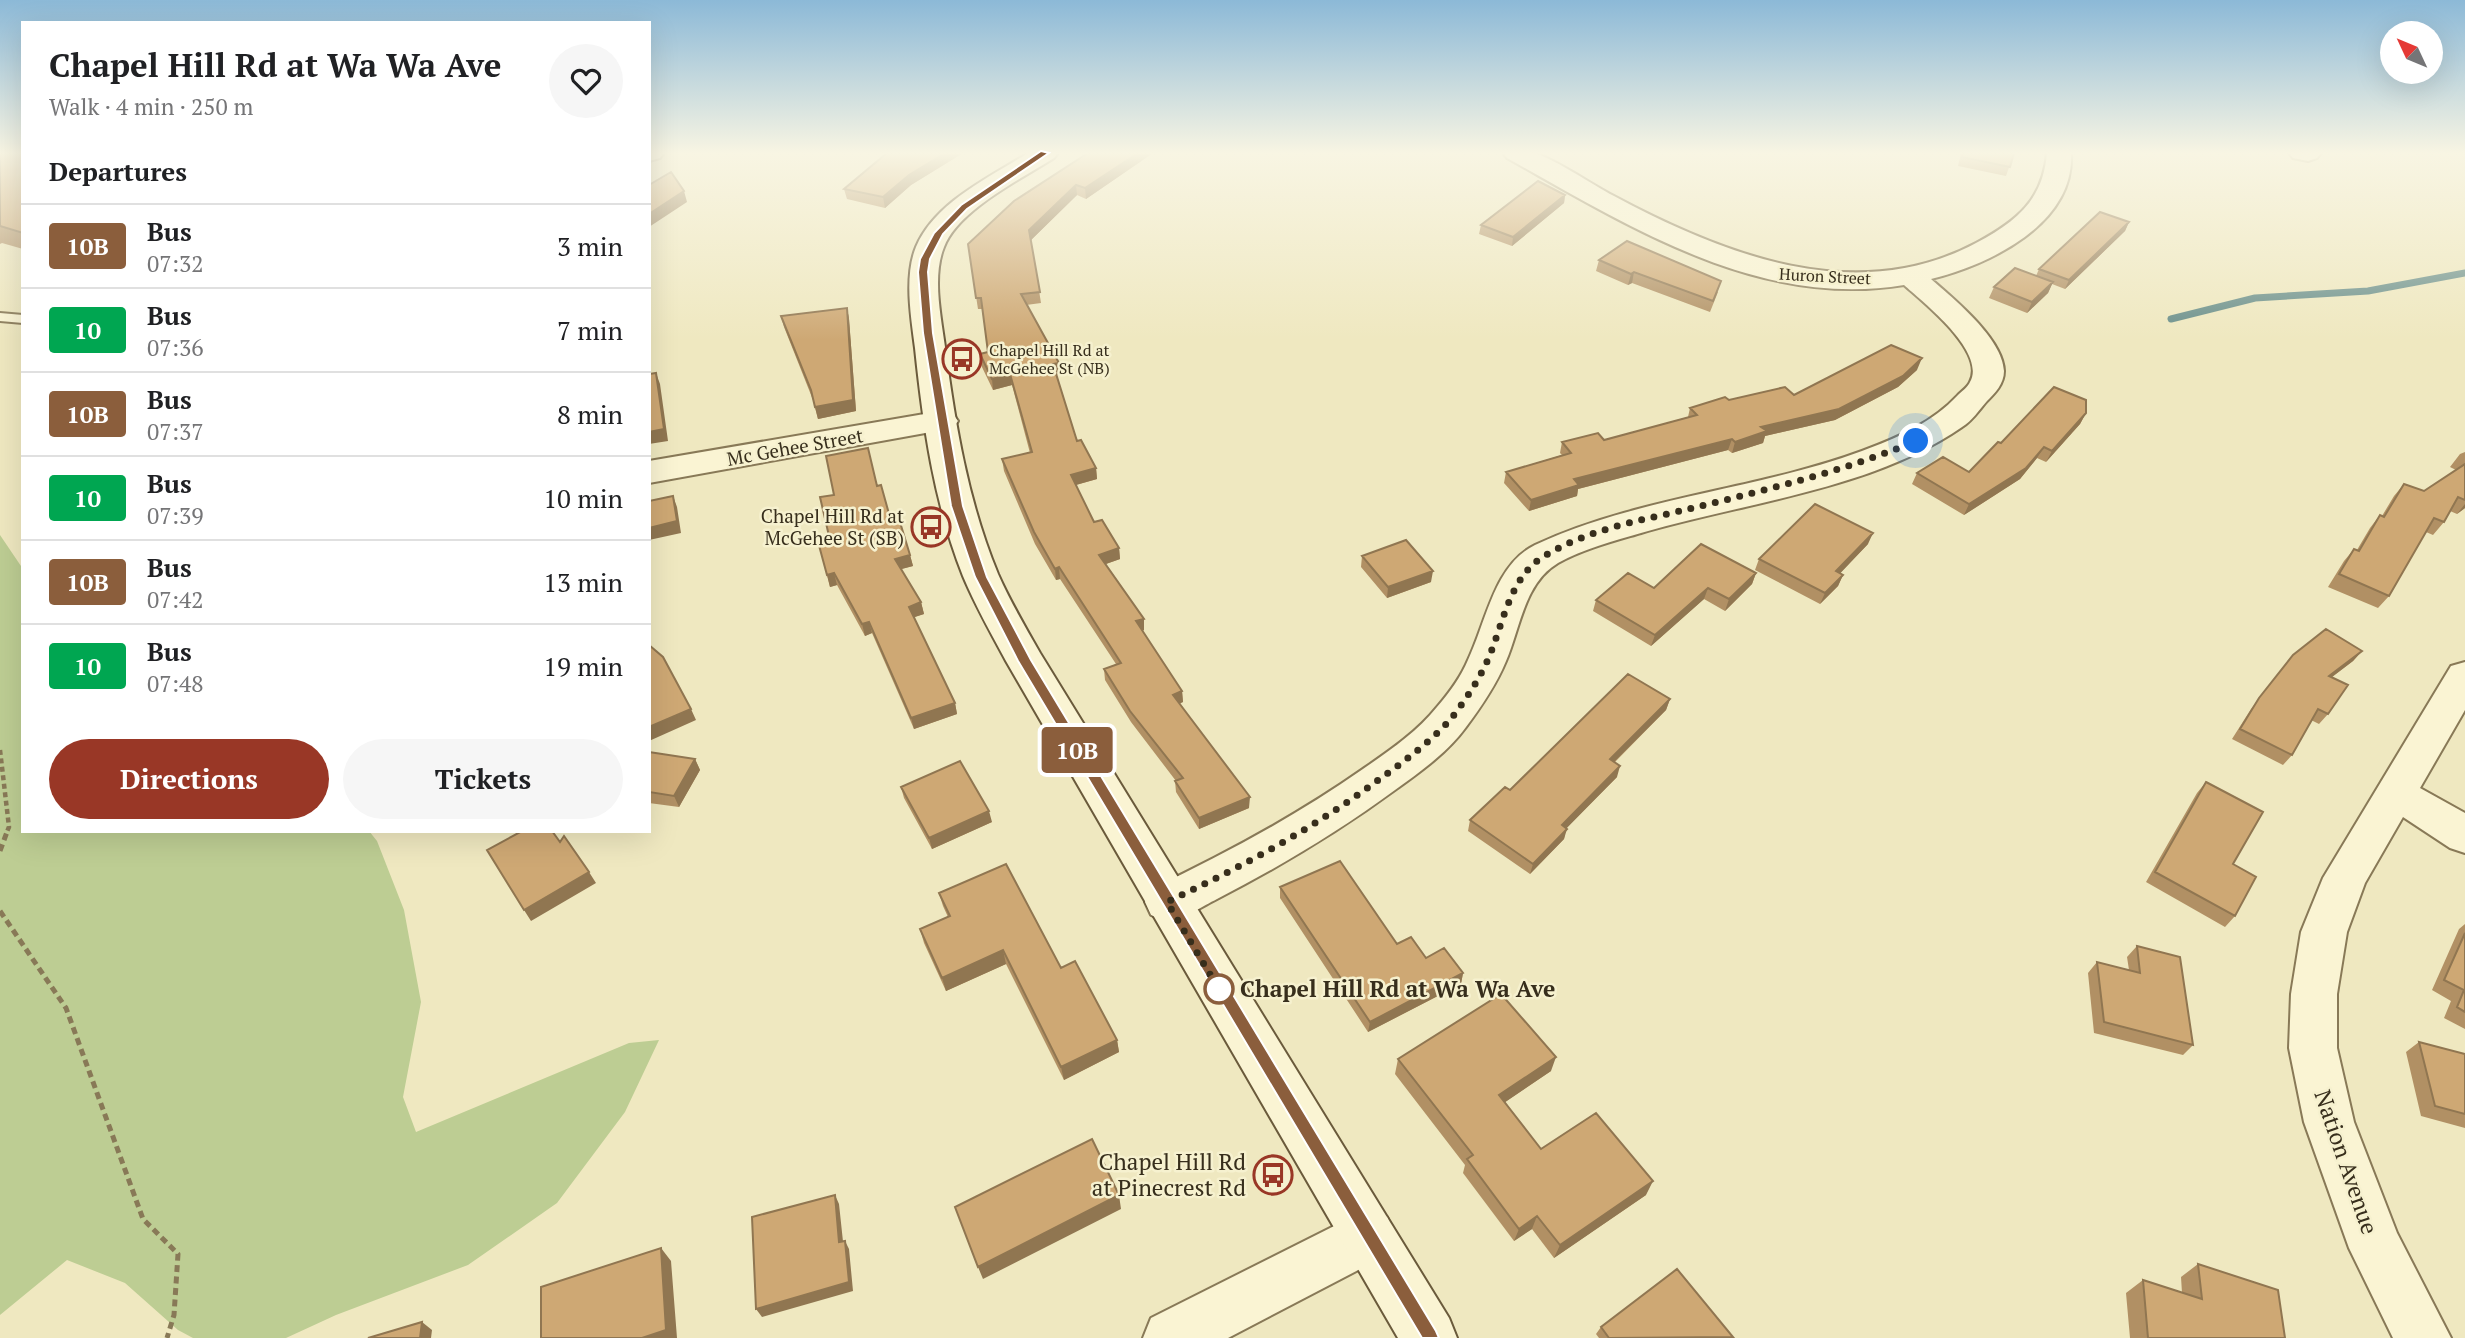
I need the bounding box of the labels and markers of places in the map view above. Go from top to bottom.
bus stop icon: Chapel Hill Rd at McGehee St (NB) [941,338,983,380]
place label: Chapel Hill Rd at McGehee St (NB) [989,339,1110,379]
place label: Chapel Hill Rd at McGehee St (SB) [761,503,904,550]
bus stop icon: Chapel Hill Rd at McGehee St (SB) [910,506,952,548]
place label: Chapel Hill Rd at Wa Wa Ave [1240,973,1555,1004]
marker: Chapel Hill Rd at Wa Wa Ave [1204,974,1234,1004]
place label: Chapel Hill Rd at Pinecrest Rd [1092,1146,1246,1203]
bus stop icon: Chapel Hill Rd at Pinecrest Rd [1252,1154,1294,1196]

